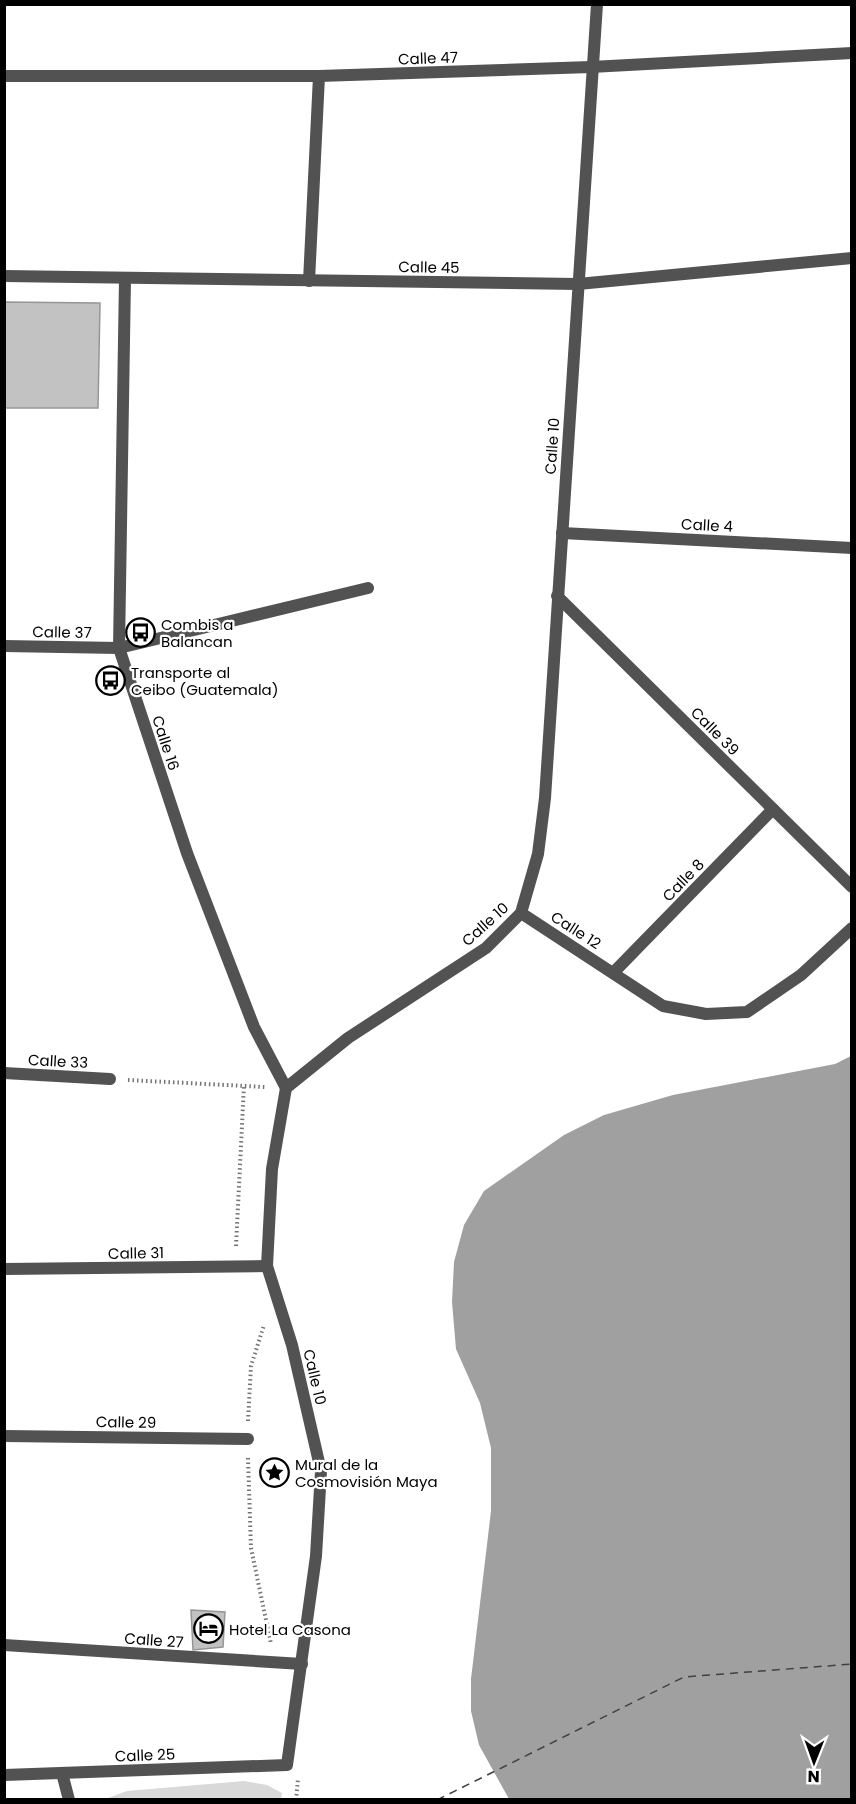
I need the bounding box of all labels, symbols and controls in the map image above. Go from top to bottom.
street label: Calle 47 [398,46,458,70]
street label: Calle 45 [398,256,460,278]
street label: Calle 10 [540,417,564,475]
street label: Calle 4 [681,513,733,537]
place label: Combis a Balancan [161,614,233,652]
bus stop icon: Combis a Balancan [124,617,156,649]
street label: Calle 37 [32,621,92,643]
place label: Transporte al Ceibo (Guatemala) [131,662,279,700]
bus stop icon: Transporte al Ceibo (Guatemala) [94,665,126,697]
street label: Calle 39 [686,702,744,760]
street label: Calle 16 [147,713,185,773]
street label: Calle 8 [657,854,709,906]
street label: Calle 10 [457,897,513,951]
street label: Calle 12 [547,906,605,954]
street label: Calle 33 [27,1049,89,1073]
street label: Calle 31 [108,1242,164,1264]
street label: Calle 10 [298,1347,332,1407]
street label: Calle 29 [96,1411,156,1433]
place label: Mural de la Cosmovisión Maya [295,1454,438,1492]
place icon: Mural de la Cosmovisión Maya [258,1457,290,1489]
hotel icon: Hotel La Casona [192,1613,224,1645]
place label: Hotel La Casona [229,1619,351,1640]
street label: Calle 27 [124,1627,184,1653]
north arrow [784,1732,844,1792]
street label: Calle 25 [114,1743,176,1767]
text: N [808,1765,820,1788]

